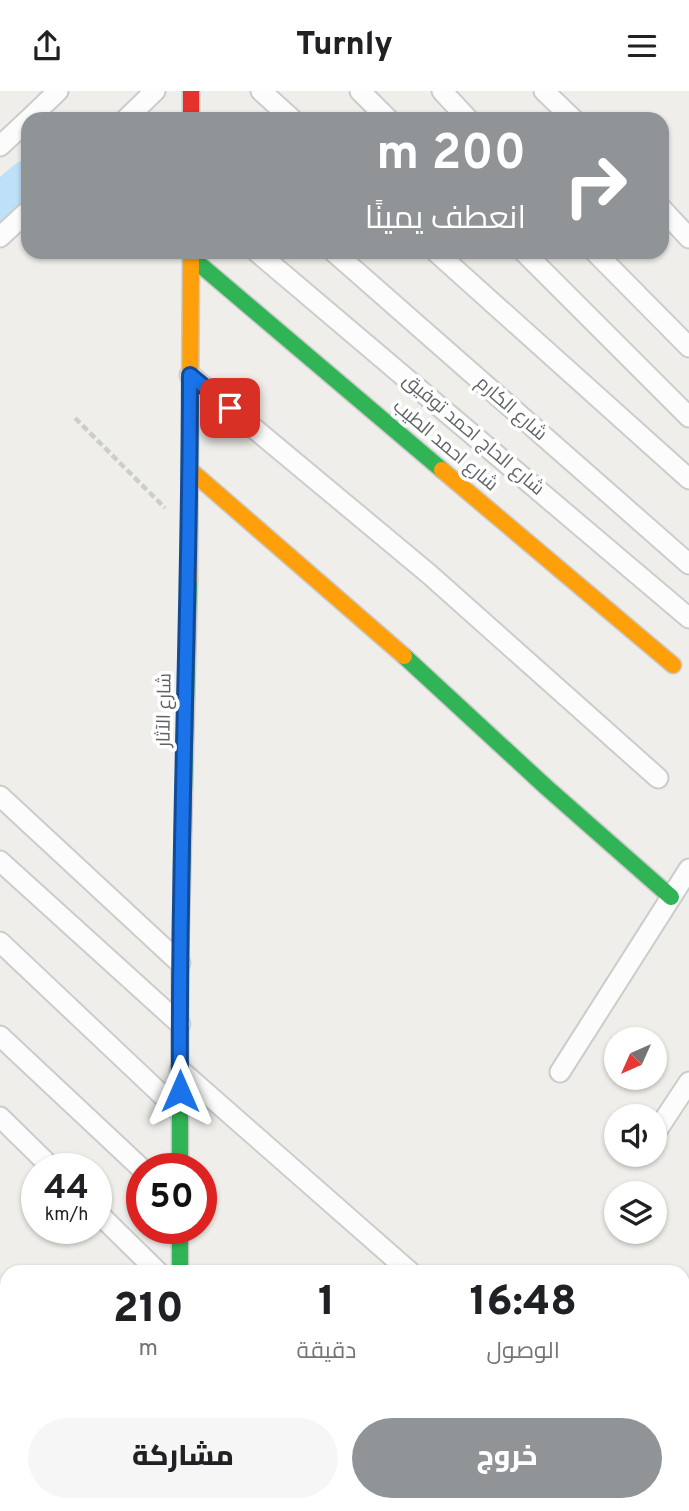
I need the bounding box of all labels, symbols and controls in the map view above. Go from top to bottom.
text: Turnly [296,26,393,66]
icon: share [28,27,66,65]
icon: menu [623,27,661,65]
text: 200 m [376,125,526,187]
icon: right [550,140,641,231]
text: انعطف يمينًا [365,200,526,240]
street label: شارع الحاج احمد توفيق [397,369,549,501]
street label: شارع الكارم [470,372,552,446]
pin [200,378,260,438]
icon: arrive [211,389,249,427]
street label: شارع احمد الطيب [387,395,503,497]
street label: شارع الآثار [152,673,178,748]
north arrow [604,1027,667,1090]
map controls [604,1027,667,1244]
position arrow [143,1054,217,1128]
button: sound [604,1104,667,1167]
speed limit sign: 50 [126,1153,217,1244]
text: 44 [44,1167,89,1211]
button: layers [604,1181,667,1244]
text: km/h [45,1204,88,1227]
text: 1 [318,1277,335,1330]
text: 16:48 [469,1277,577,1330]
text: 210 [113,1284,184,1337]
text: m [139,1335,158,1364]
text: دقيقة [297,1338,356,1367]
text: الوصول [487,1338,560,1367]
button: مشاركة [28,1418,338,1498]
button: خروج [352,1418,662,1498]

